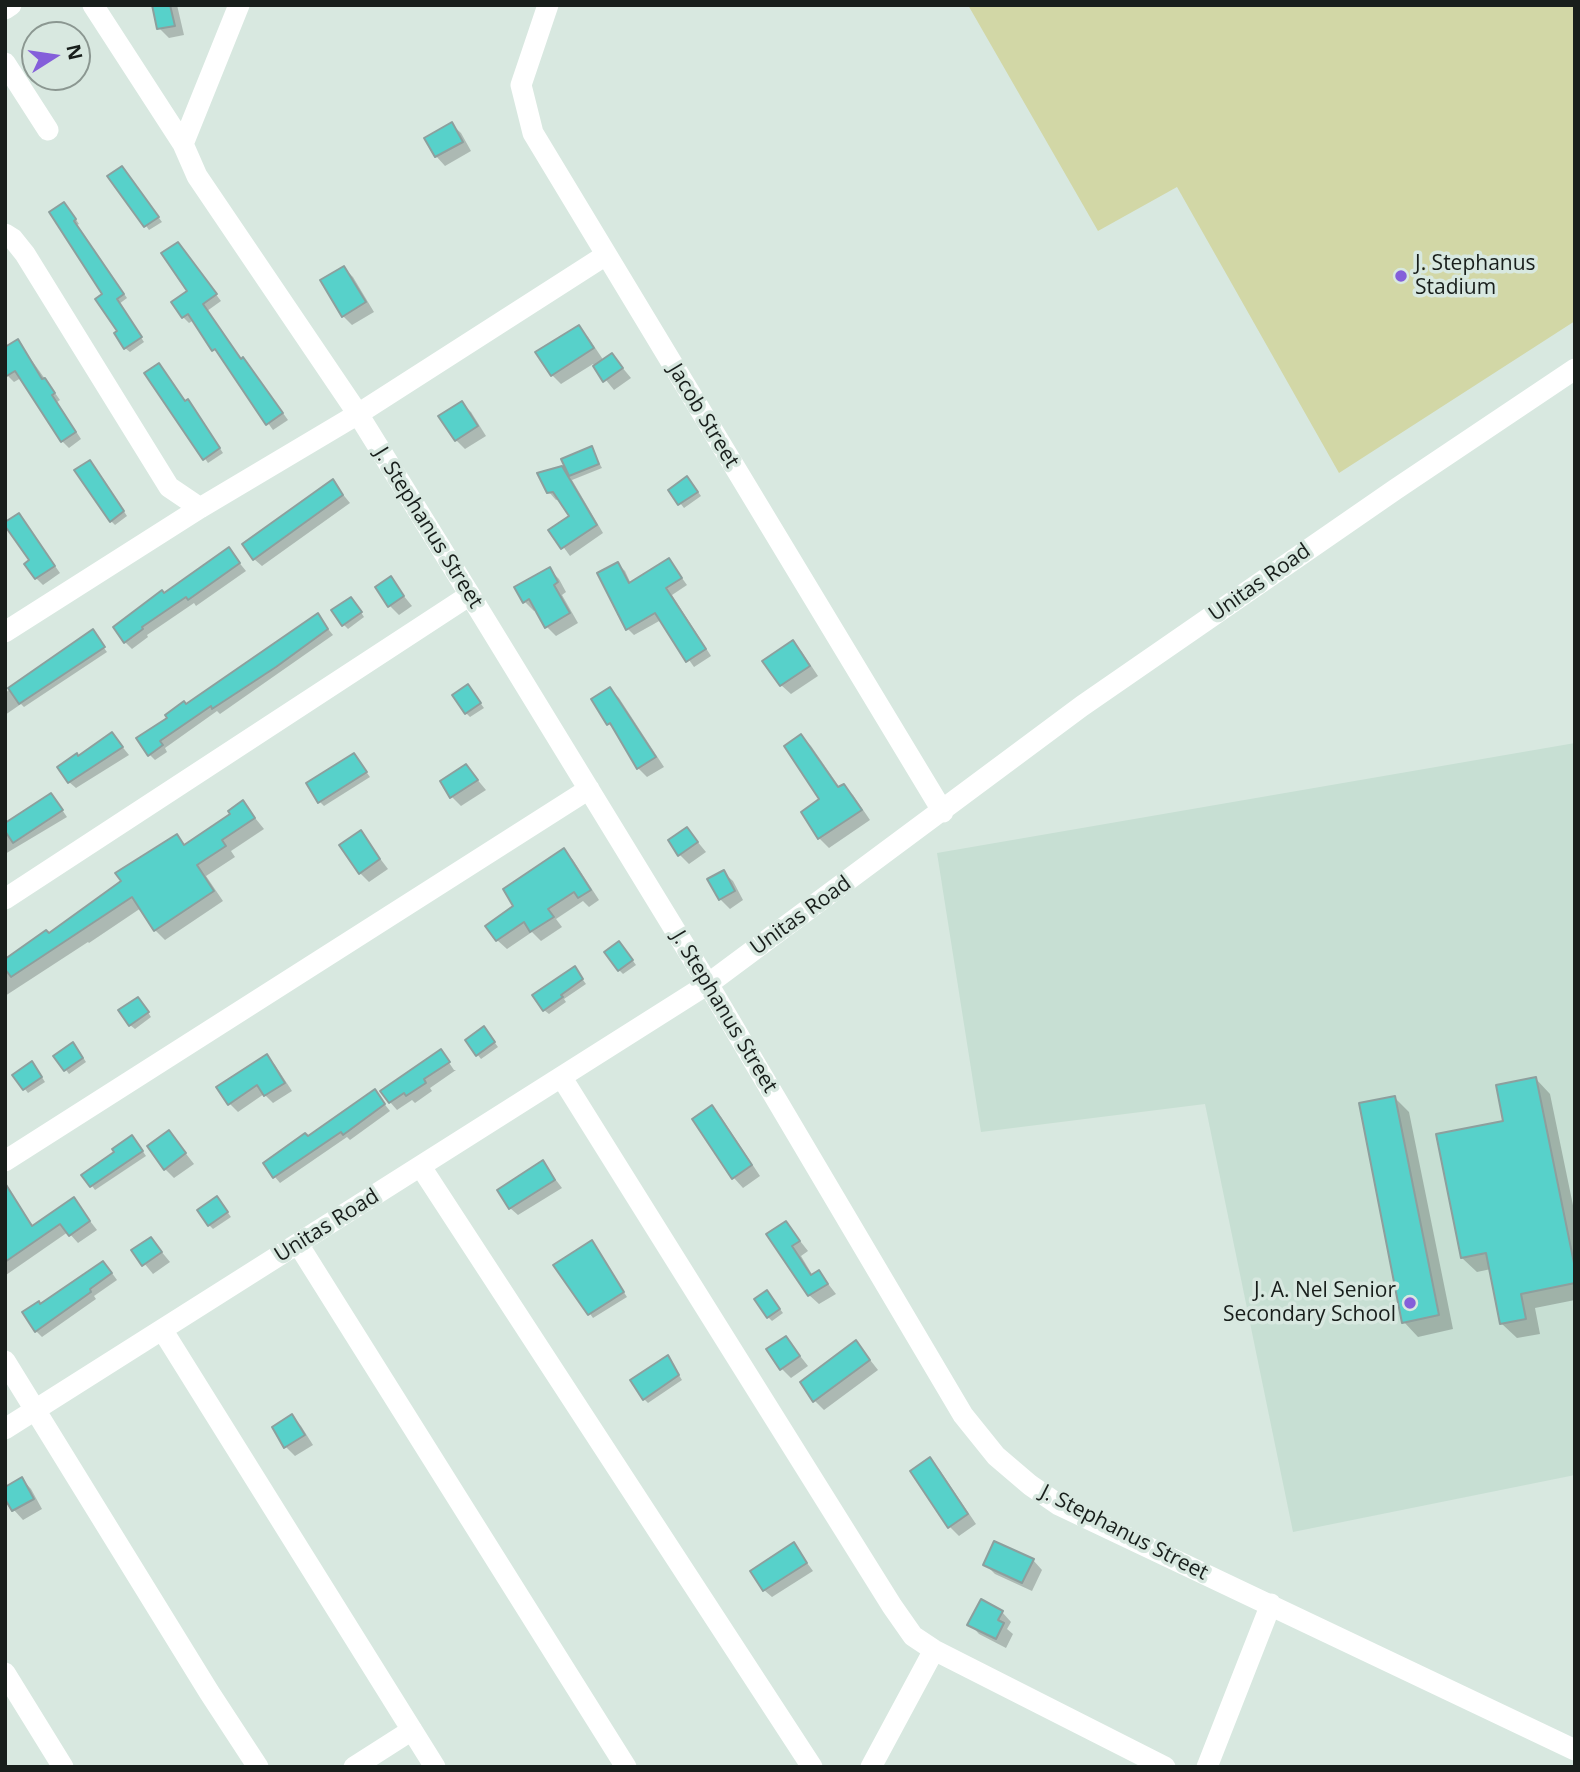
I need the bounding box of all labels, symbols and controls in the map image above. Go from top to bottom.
north arrow [21,21,91,91]
text: N [60,42,89,62]
place label: J. Stephanus Stadium [1415,251,1536,301]
marker: J. Stephanus Stadium [1393,268,1409,284]
street label: Jacob Street [662,359,744,473]
street label: J. Stephanus Street [368,443,488,613]
street label: Unitas Road [1204,539,1316,627]
street label: Unitas Road [746,871,856,961]
street label: J. Stephanus Street [666,926,782,1098]
street label: Unitas Road [270,1184,384,1268]
place label: J. A. Nel Senior Secondary School [1223,1278,1396,1328]
marker: J. A. Nel Senior Secondary School [1402,1295,1418,1311]
street label: J. Stephanus Street [1036,1480,1212,1586]

